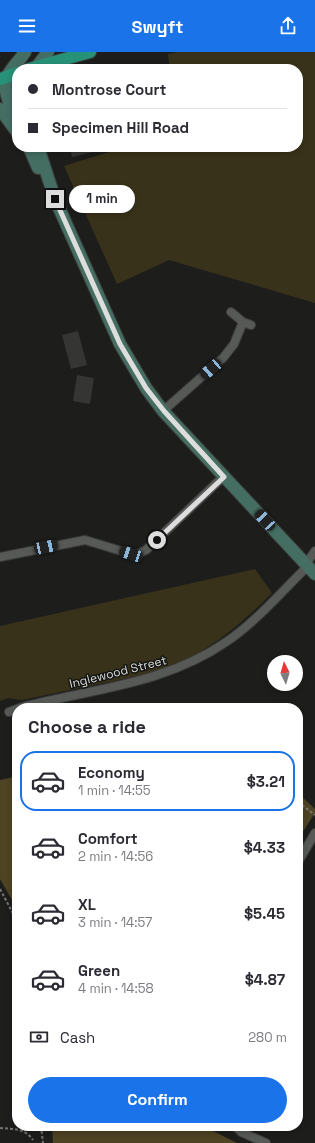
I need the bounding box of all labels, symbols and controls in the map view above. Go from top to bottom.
icon: menu [16,15,38,37]
text: Swyft [132,15,183,38]
icon: share [277,15,299,37]
text: Montrose Court [52,80,166,99]
text: Specimen Hill Road [52,118,189,137]
callout: 1 min [69,185,135,213]
route end [46,190,64,208]
text: 1 min [86,190,118,207]
car [198,357,224,381]
car [252,507,278,533]
route start [148,531,166,549]
car [33,539,59,555]
car [118,545,144,563]
street label: Inglewood Street [68,652,168,692]
north arrow [267,655,303,691]
map controls [267,655,303,691]
text: Choose a ride [28,715,146,738]
icon: car [30,763,66,799]
text: Economy [78,763,145,782]
text: $3.21 [247,772,285,791]
text: 1 min · 14:55 [78,782,151,799]
icon: car [30,829,66,865]
text: Comfort [78,829,138,848]
text: $4.33 [244,838,285,857]
text: 2 min · 14:56 [78,848,153,865]
icon: car [30,895,66,931]
text: XL [78,895,96,914]
text: $5.45 [244,904,285,923]
text: 3 min · 14:57 [78,914,152,931]
icon: car [30,961,66,997]
text: Green [78,961,120,980]
text: $4.87 [245,970,285,989]
text: 4 min · 14:58 [78,980,154,997]
icon: cash [28,1026,50,1048]
text: Cash [60,1028,95,1047]
text: 280 m [248,1029,287,1046]
button: Confirm [28,1077,287,1123]

